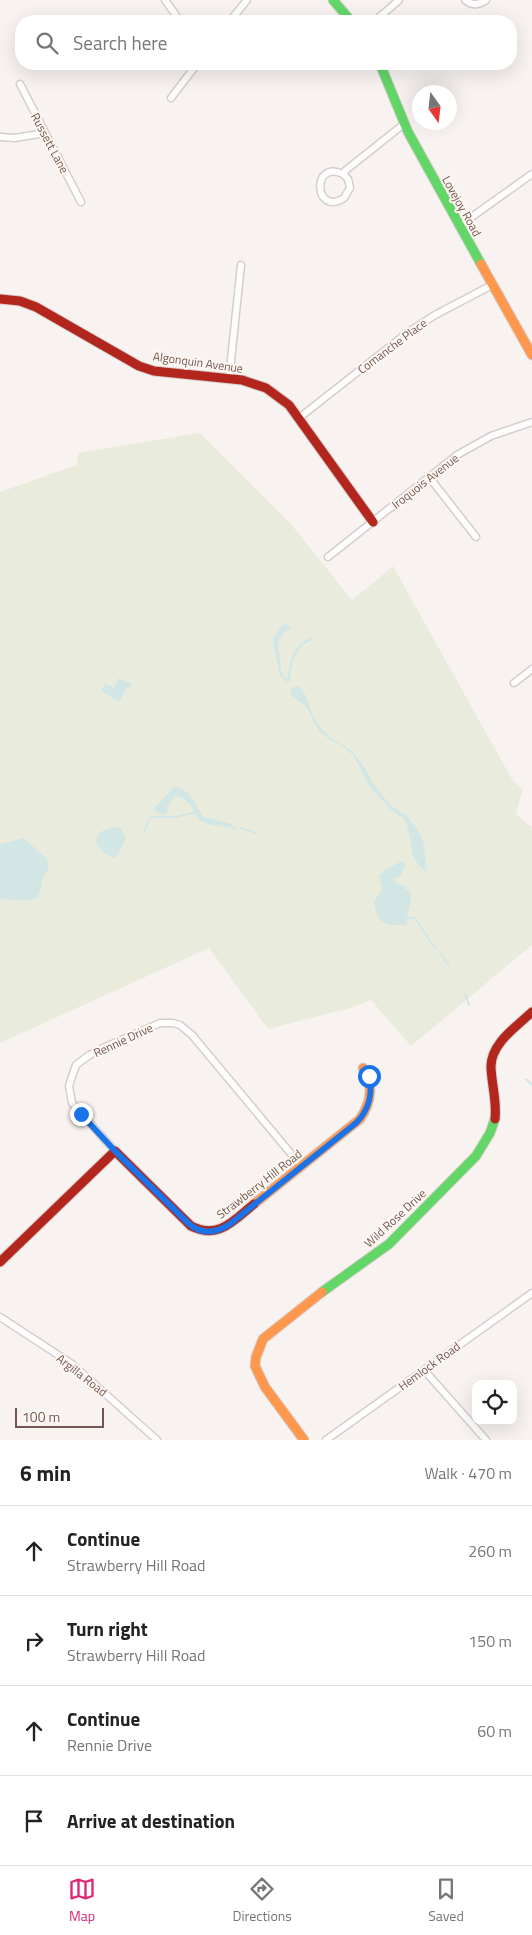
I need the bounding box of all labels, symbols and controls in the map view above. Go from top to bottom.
search box [15,15,517,70]
text: Search here [73,28,167,57]
icon: search [33,29,61,57]
north arrow [412,85,457,130]
street label: Russett Lane [26,109,74,177]
street label: Lovejoy Road [437,172,487,240]
street label: Comanche Place [353,314,431,378]
street label: Algonquin Avenue [152,346,244,378]
street label: Iroquois Avenue [387,449,463,513]
street label: Rennie Drive [90,1018,156,1062]
route start [358,1065,381,1088]
route end [70,1103,93,1126]
street label: Strawberry Hill Road [212,1145,306,1223]
street label: Wild Rose Drive [360,1184,430,1252]
street label: Hemlock Road [394,1337,464,1395]
street label: Argilla Road [52,1349,112,1401]
map controls [472,1380,517,1425]
button: locate [472,1380,517,1425]
scale bar [15,1405,104,1428]
text: 100 m [22,1406,60,1427]
text: 6 min [20,1457,71,1489]
text: Walk · 470 m [424,1461,512,1485]
text: Continue [67,1524,140,1553]
icon: ahead [20,1537,48,1565]
text: 260 m [468,1539,512,1563]
text: Strawberry Hill Road [67,1553,206,1577]
text: Turn right [67,1614,148,1643]
icon: right [20,1627,48,1655]
text: 150 m [468,1629,512,1653]
text: Strawberry Hill Road [67,1643,206,1667]
text: Continue [67,1704,140,1733]
icon: ahead [20,1717,48,1745]
text: 60 m [477,1719,512,1743]
text: Rennie Drive [67,1733,152,1757]
text: Arrive at destination [67,1806,235,1835]
icon: arrive [20,1807,48,1835]
tab: Map [68,1875,96,1926]
tab: Directions [232,1875,292,1926]
tab: Saved [428,1875,464,1926]

